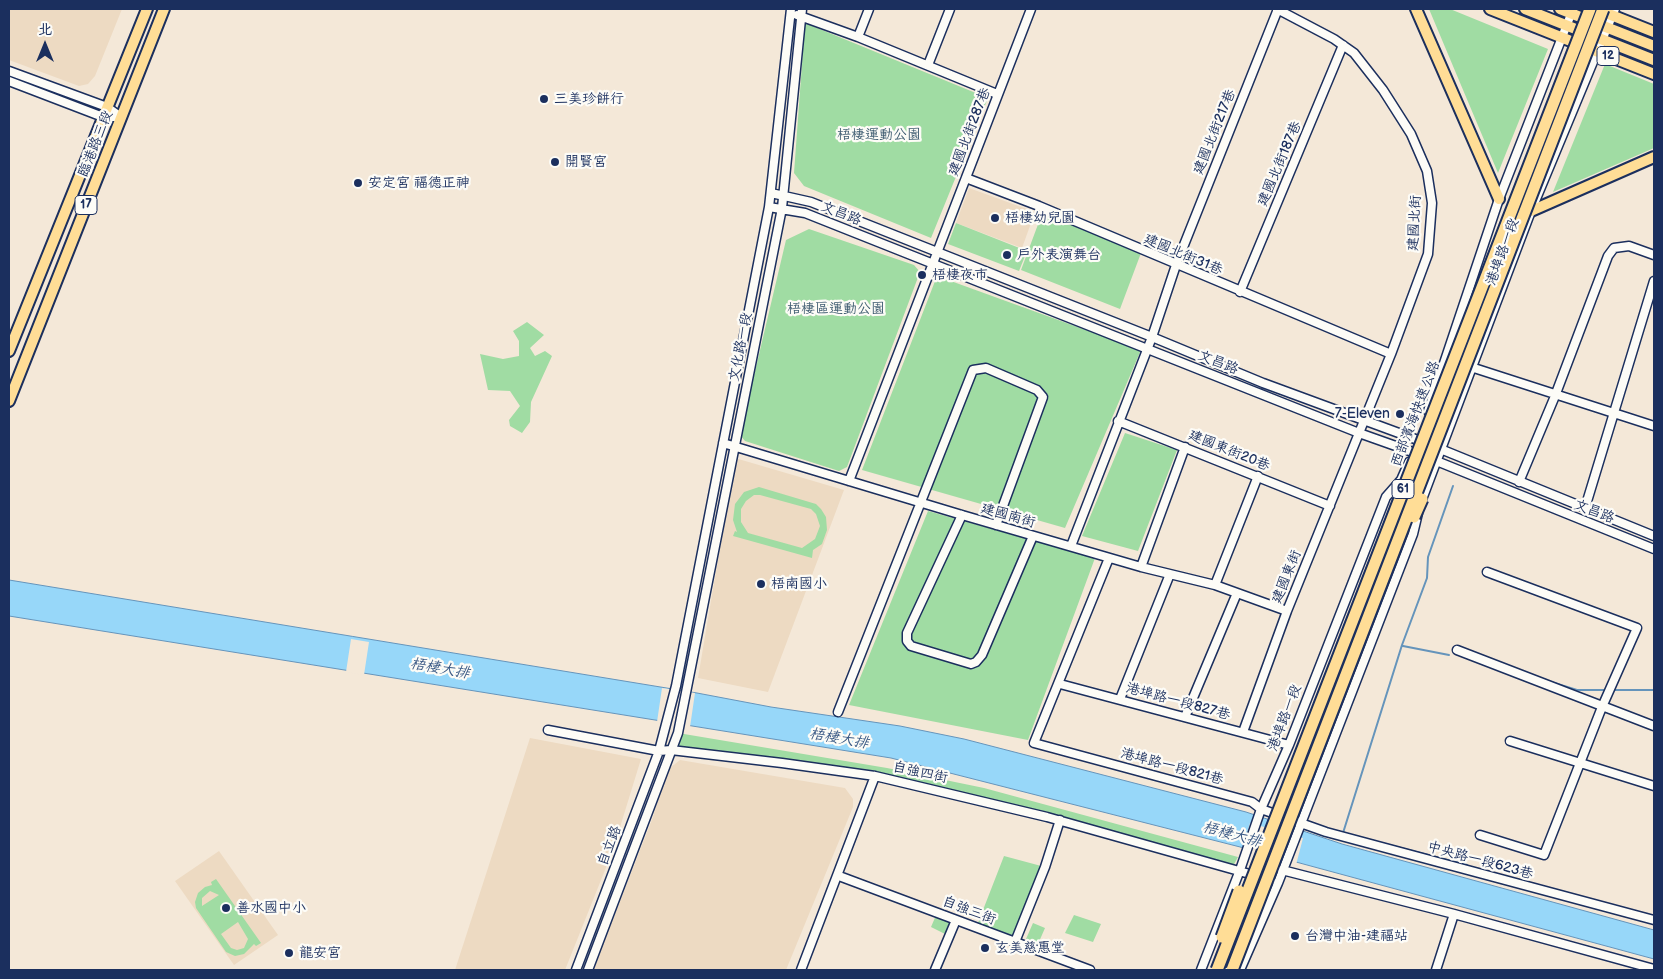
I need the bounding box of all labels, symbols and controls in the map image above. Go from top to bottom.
north arrow [20,20,70,70]
text: 北 [38,21,52,38]
road number: 12 [1597,46,1619,66]
street label: 建國北街287巷 [945,85,995,179]
street label: 建國北街217巷 [1190,87,1240,177]
place label: 三美珍餅行 [554,91,624,107]
marker: 三美珍餅行 [538,93,550,105]
street label: 臨港路三段 [75,108,117,180]
street label: 建國北街187巷 [1255,119,1305,209]
park label: 梧棲運動公園 [837,127,921,143]
place label: 開賢宮 [565,154,607,170]
marker: 開賢宮 [549,156,561,168]
place label: 安定宮 福德正神 [368,175,470,191]
marker: 安定宮 福德正神 [352,177,364,189]
street label: 建國北街 [1405,195,1425,251]
road number: 17 [75,196,97,214]
street label: 文昌路 [818,198,864,230]
place label: 梧棲幼兒園 [1005,210,1075,226]
marker: 梧棲幼兒園 [989,212,1001,224]
street label: 港埠路一段 [1483,216,1523,288]
street label: 建國北街31巷 [1141,231,1225,279]
place label: 戶外表演舞台 [1017,247,1101,263]
marker: 戶外表演舞台 [1001,249,1013,261]
place label: 梧棲夜市 [932,267,988,283]
marker: 梧棲夜市 [916,269,928,281]
park label: 梧棲區運動公園 [787,301,885,317]
street label: 文化路一段 [726,311,756,383]
street label: 文昌路 [1195,347,1241,379]
street label: 西部濱海快速公路 [1388,359,1444,469]
place label: 7-Eleven [1335,406,1390,422]
marker: 7-Eleven [1394,408,1406,420]
street label: 建國東街20巷 [1186,427,1272,475]
road number: 61 [1392,479,1414,498]
street label: 文昌路 [1571,497,1617,527]
street label: 建國南街 [979,500,1037,532]
street label: 建國東街 [1269,548,1305,606]
place label: 梧南國小 [771,576,827,592]
marker: 梧南國小 [755,578,767,590]
water label: 梧棲大排 [409,655,471,683]
street label: 港埠路一段827巷 [1124,680,1232,724]
street label: 港埠路一段 [1265,682,1305,754]
water label: 梧棲大排 [808,725,870,753]
street label: 港埠路一段821巷 [1119,745,1225,789]
street label: 自強四街 [891,759,949,787]
water label: 梧棲大排 [1201,819,1263,851]
street label: 自立路 [595,823,625,869]
street label: 中央路一段623巷 [1425,839,1535,883]
street label: 自強三街 [940,893,998,929]
place label: 善水國中小 [236,900,306,916]
marker: 善水國中小 [220,902,232,914]
place label: 台灣中油-建福站 [1305,928,1408,944]
marker: 台灣中油-建福站 [1289,930,1301,942]
place label: 玄美慈惠堂 [995,940,1065,956]
marker: 玄美慈惠堂 [979,942,991,954]
place label: 龍安宮 [299,945,341,961]
marker: 龍安宮 [283,947,295,959]

